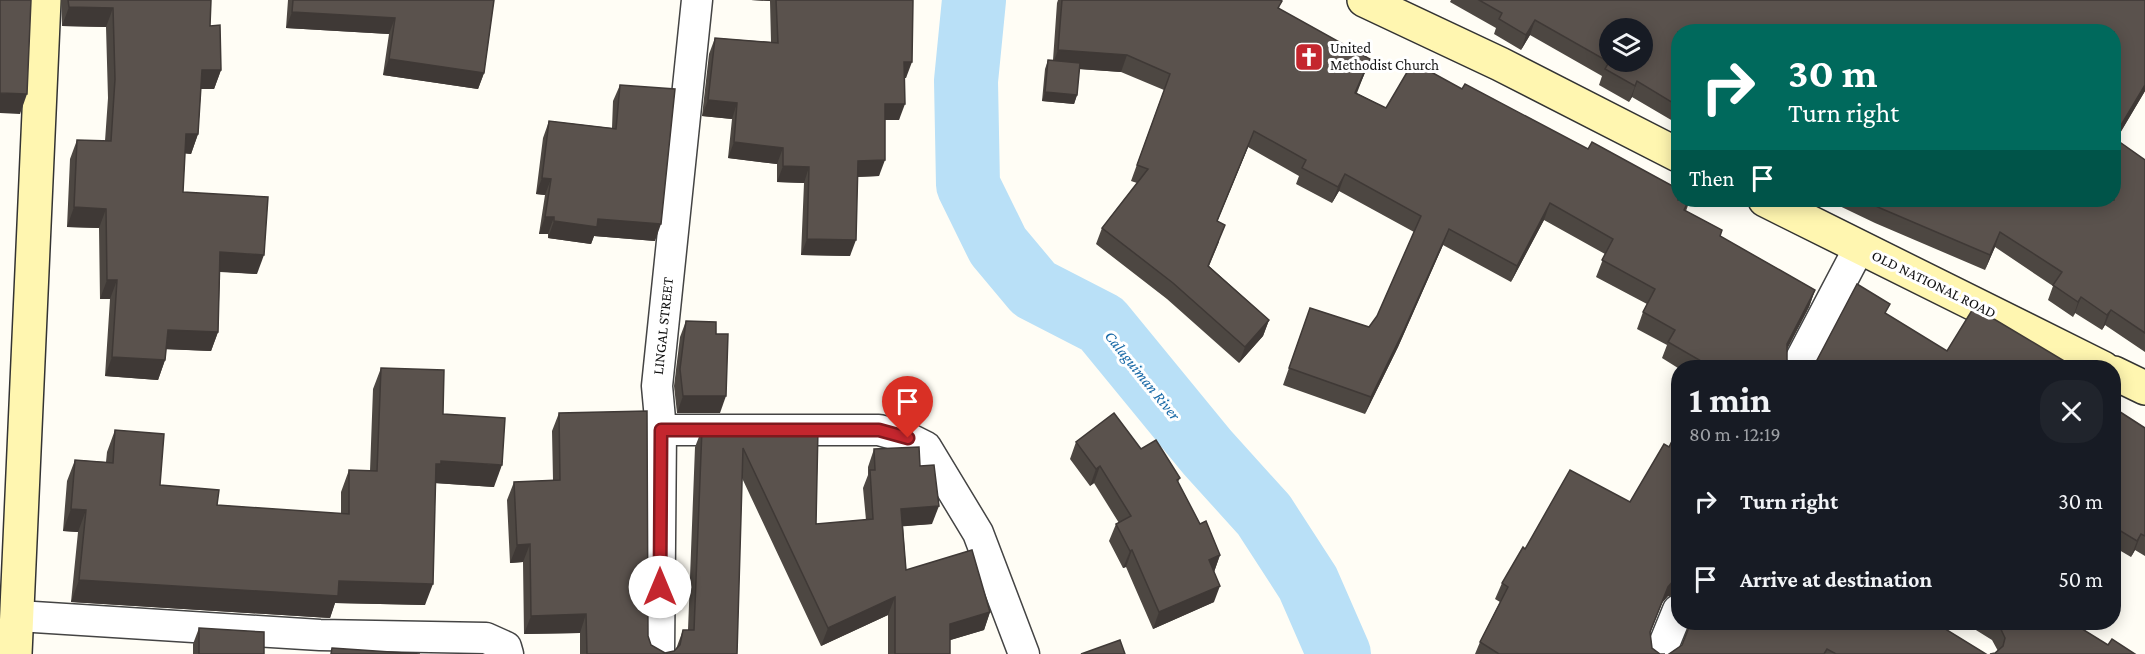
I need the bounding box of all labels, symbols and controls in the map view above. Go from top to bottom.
map controls [1599,18,1653,72]
button: layers [1599,18,1653,72]
place label: United Methodist Church [1330,40,1439,73]
church icon: United Methodist Church [1293,41,1325,73]
icon: right [1689,48,1767,126]
text: 30 m [1788,49,1878,96]
text: Turn right [1788,98,1899,128]
icon: arrive [1746,162,1779,195]
text: Then [1689,166,1734,191]
street label: OLD NATIONAL ROAD [1869,247,1999,321]
street label: LINGAL STREET [650,276,676,376]
water label: Calaguiman River [1101,327,1184,424]
pin [882,376,933,438]
text: 1 min [1689,380,1771,420]
button: close [2040,380,2103,443]
icon: arrive [891,385,924,418]
text: 80 m · 12:19 [1689,423,1781,445]
icon: right [1689,485,1722,518]
text: Turn right [1740,489,1838,514]
text: 30 m [2058,489,2103,514]
position arrow [628,555,692,619]
icon: arrive [1689,563,1722,596]
text: Arrive at destination [1740,567,1932,592]
text: 50 m [2058,567,2103,592]

